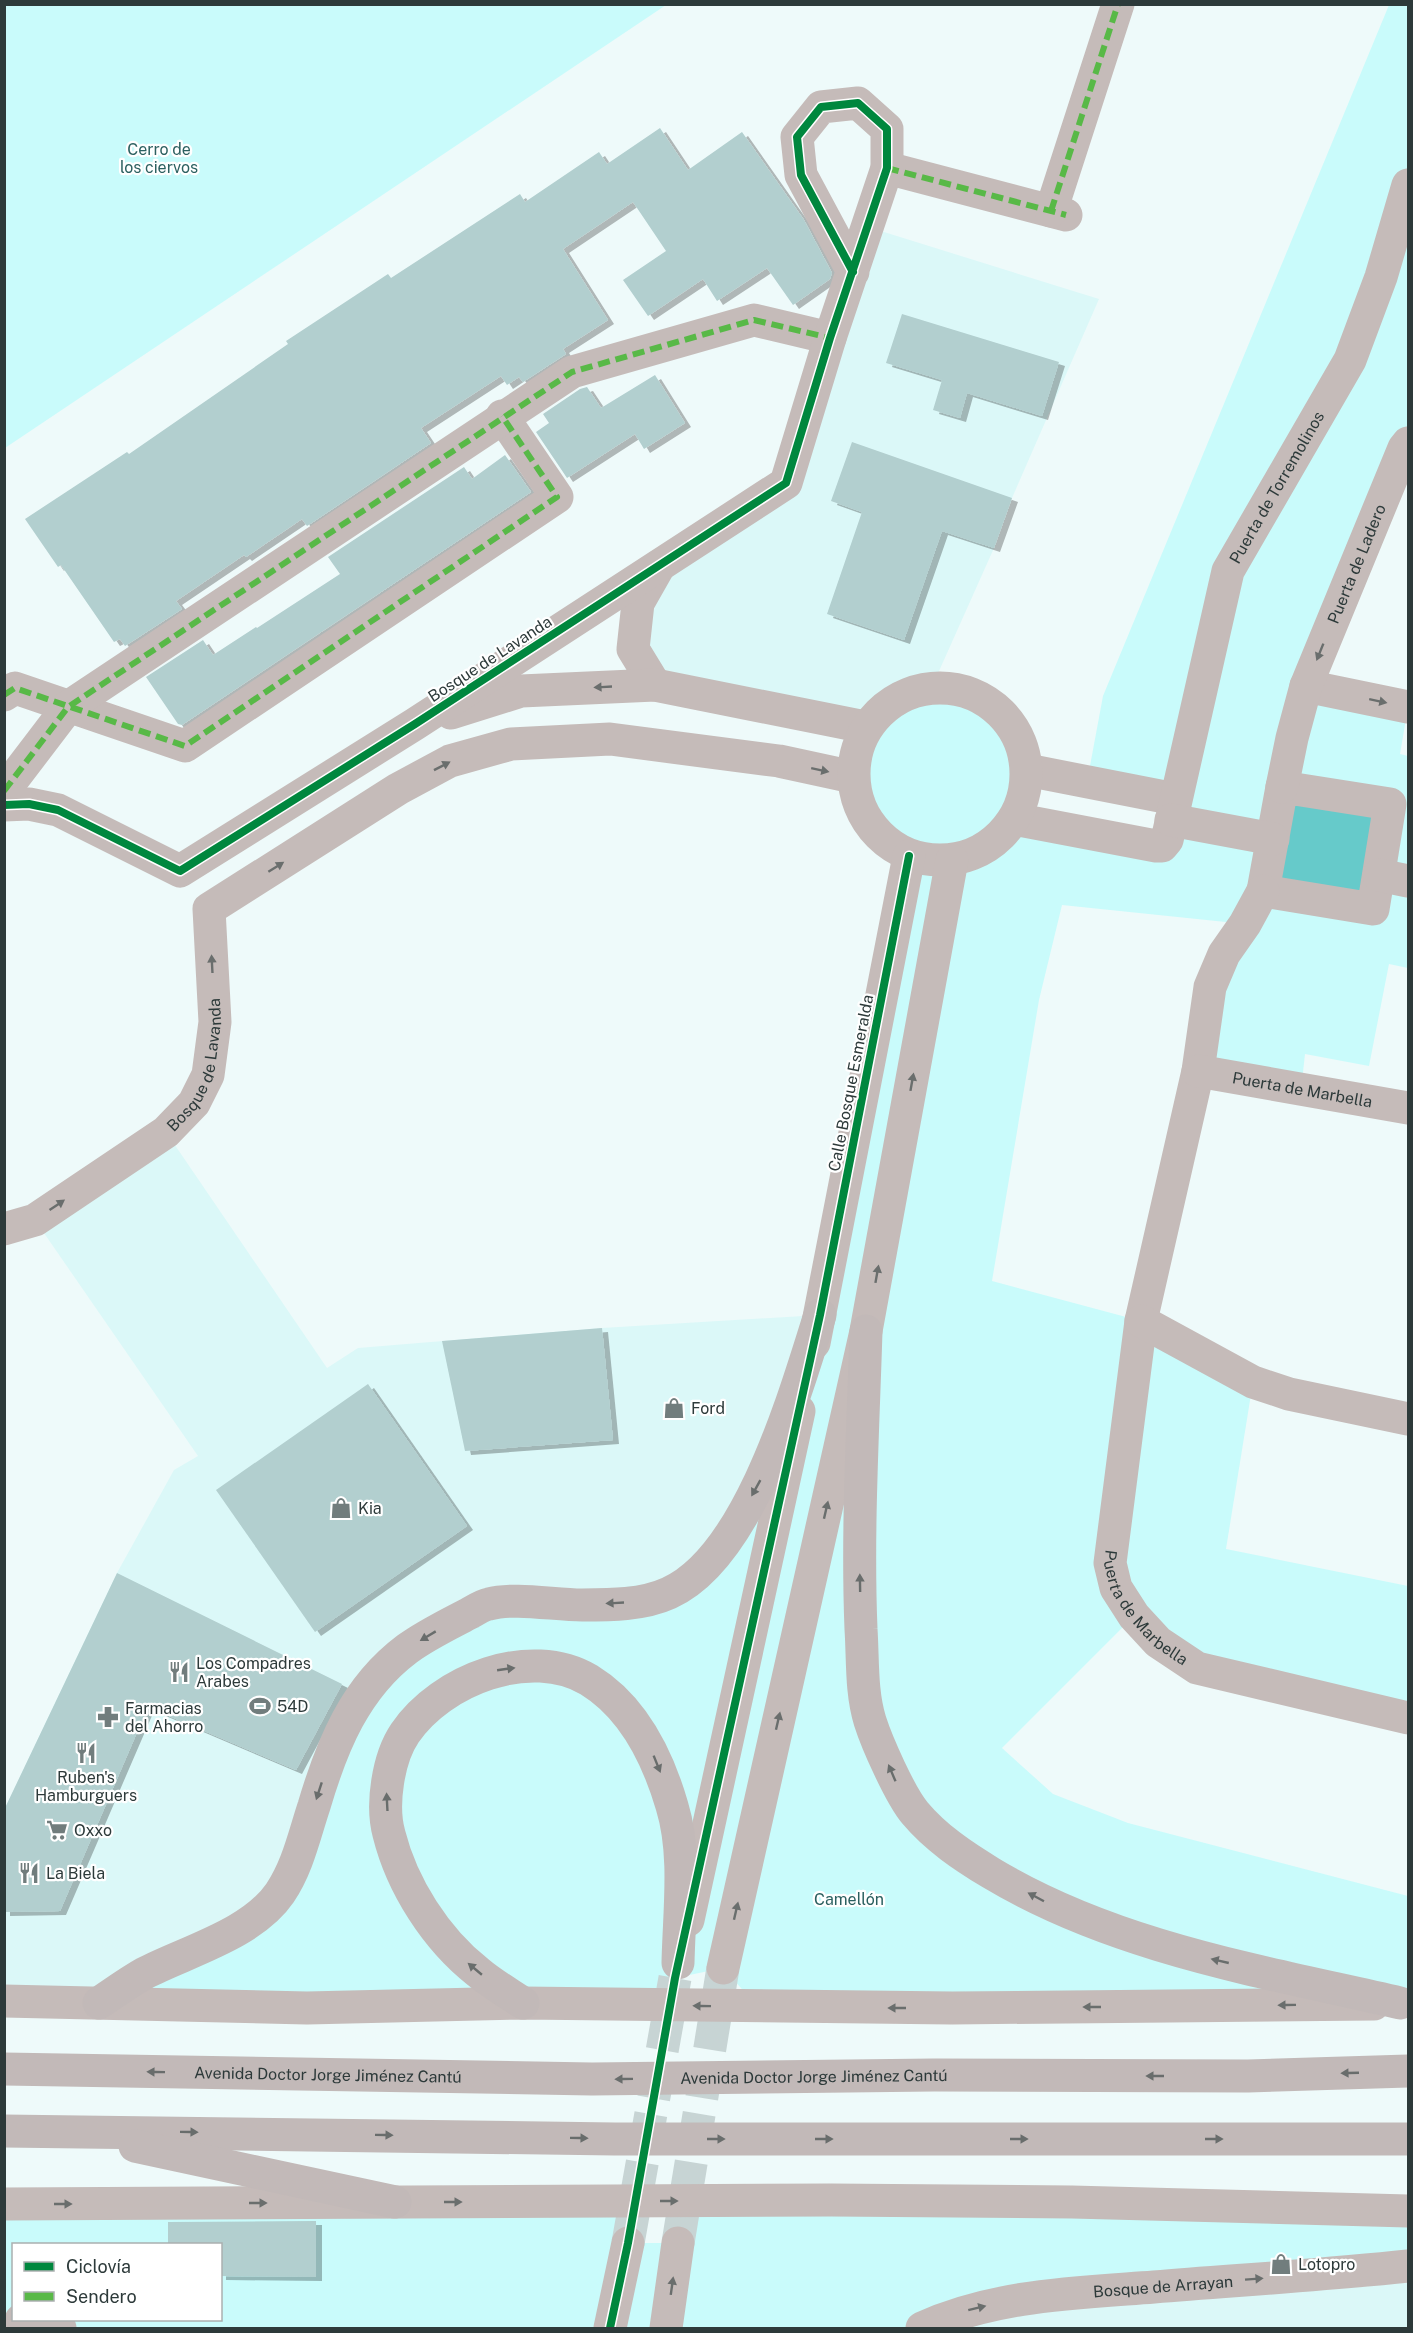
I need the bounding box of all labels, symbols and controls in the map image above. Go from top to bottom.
park label: Cerro de los ciervos [120,140,198,177]
street label: Puerta de Torremolinos [1225,408,1328,567]
street label: Puerta de Ladero [1323,501,1389,626]
street label: Bosque de Lavanda [425,612,555,706]
one-way arrow [1315,643,1325,661]
one-way arrow [594,683,613,692]
one-way arrow [1369,696,1387,706]
one-way arrow [434,761,451,771]
one-way arrow [811,766,830,775]
one-way arrow [268,862,284,873]
one-way arrow [207,954,216,973]
street label: Calle Bosque Esmeralda [825,993,877,1173]
street label: Bosque de Lavanda [163,998,225,1135]
street label: Puerta de Marbella [1231,1068,1374,1111]
one-way arrow [908,1072,917,1091]
one-way arrow [49,1200,65,1211]
one-way arrow [873,1264,882,1283]
shop icon: Ford [662,1396,686,1420]
place label: Ford [691,1399,725,1418]
one-way arrow [751,1480,761,1497]
shop icon: Kia [329,1496,353,1520]
place label: Kia [358,1499,382,1518]
one-way arrow [822,1500,831,1519]
street label: Puerta de Marbella [1100,1549,1192,1669]
one-way arrow [855,1574,864,1593]
one-way arrow [605,1599,624,1608]
one-way arrow [420,1631,436,1642]
place label: Los Compadres Arabes [196,1654,311,1691]
restaurant icon: Los Compadres Arabes [167,1660,191,1684]
one-way arrow [497,1664,516,1673]
sports icon: 54D [248,1694,272,1718]
place label: 54D [277,1697,308,1716]
place label: Farmacias del Ahorro [125,1699,203,1736]
pharmacy icon: Farmacias del Ahorro [96,1705,120,1729]
one-way arrow [774,1712,784,1730]
restaurant icon: Ruben's Hamburguers [74,1741,98,1765]
one-way arrow [652,1755,662,1773]
one-way arrow [888,1764,897,1781]
place label: Ruben's Hamburguers [35,1768,137,1805]
one-way arrow [313,1782,323,1800]
one-way arrow [382,1793,391,1812]
supermarket icon: Oxxo [45,1818,69,1842]
place label: Oxxo [74,1821,112,1840]
restaurant icon: La Biela [17,1861,41,1885]
place label: La Biela [46,1864,105,1883]
park label: Camellón [814,1890,884,1909]
one-way arrow [1028,1893,1045,1902]
one-way arrow [731,1902,741,1920]
one-way arrow [1211,1956,1229,1966]
one-way arrow [467,1963,483,1976]
one-way arrow [1278,2000,1297,2010]
one-way arrow [693,2001,712,2011]
one-way arrow [1083,2002,1102,2012]
one-way arrow [888,2003,907,2013]
street label: Avenida Doctor Jorge Jiménez Cantú [194,2063,462,2086]
street label: Avenida Doctor Jorge Jiménez Cantú [680,2065,948,2087]
one-way arrow [147,2067,166,2077]
one-way arrow [1341,2068,1360,2078]
one-way arrow [1146,2071,1165,2081]
one-way arrow [615,2074,634,2084]
one-way arrow [179,2128,198,2137]
one-way arrow [374,2130,393,2140]
one-way arrow [569,2133,588,2143]
one-way arrow [706,2134,725,2144]
one-way arrow [815,2134,834,2144]
one-way arrow [1010,2134,1029,2144]
one-way arrow [1205,2134,1224,2144]
one-way arrow [659,2196,678,2205]
one-way arrow [443,2197,462,2207]
one-way arrow [248,2198,267,2208]
one-way arrow [53,2199,72,2209]
legend [12,2243,222,2321]
shop icon: Lotopro [1269,2252,1293,2276]
place label: Lotopro [1298,2255,1355,2274]
text: Ciclovía [66,2256,131,2277]
street label: Bosque de Arrayan [1092,2271,1234,2301]
one-way arrow [1244,2274,1263,2284]
one-way arrow [668,2276,677,2295]
text: Sendero [66,2286,137,2307]
one-way arrow [967,2303,986,2313]

